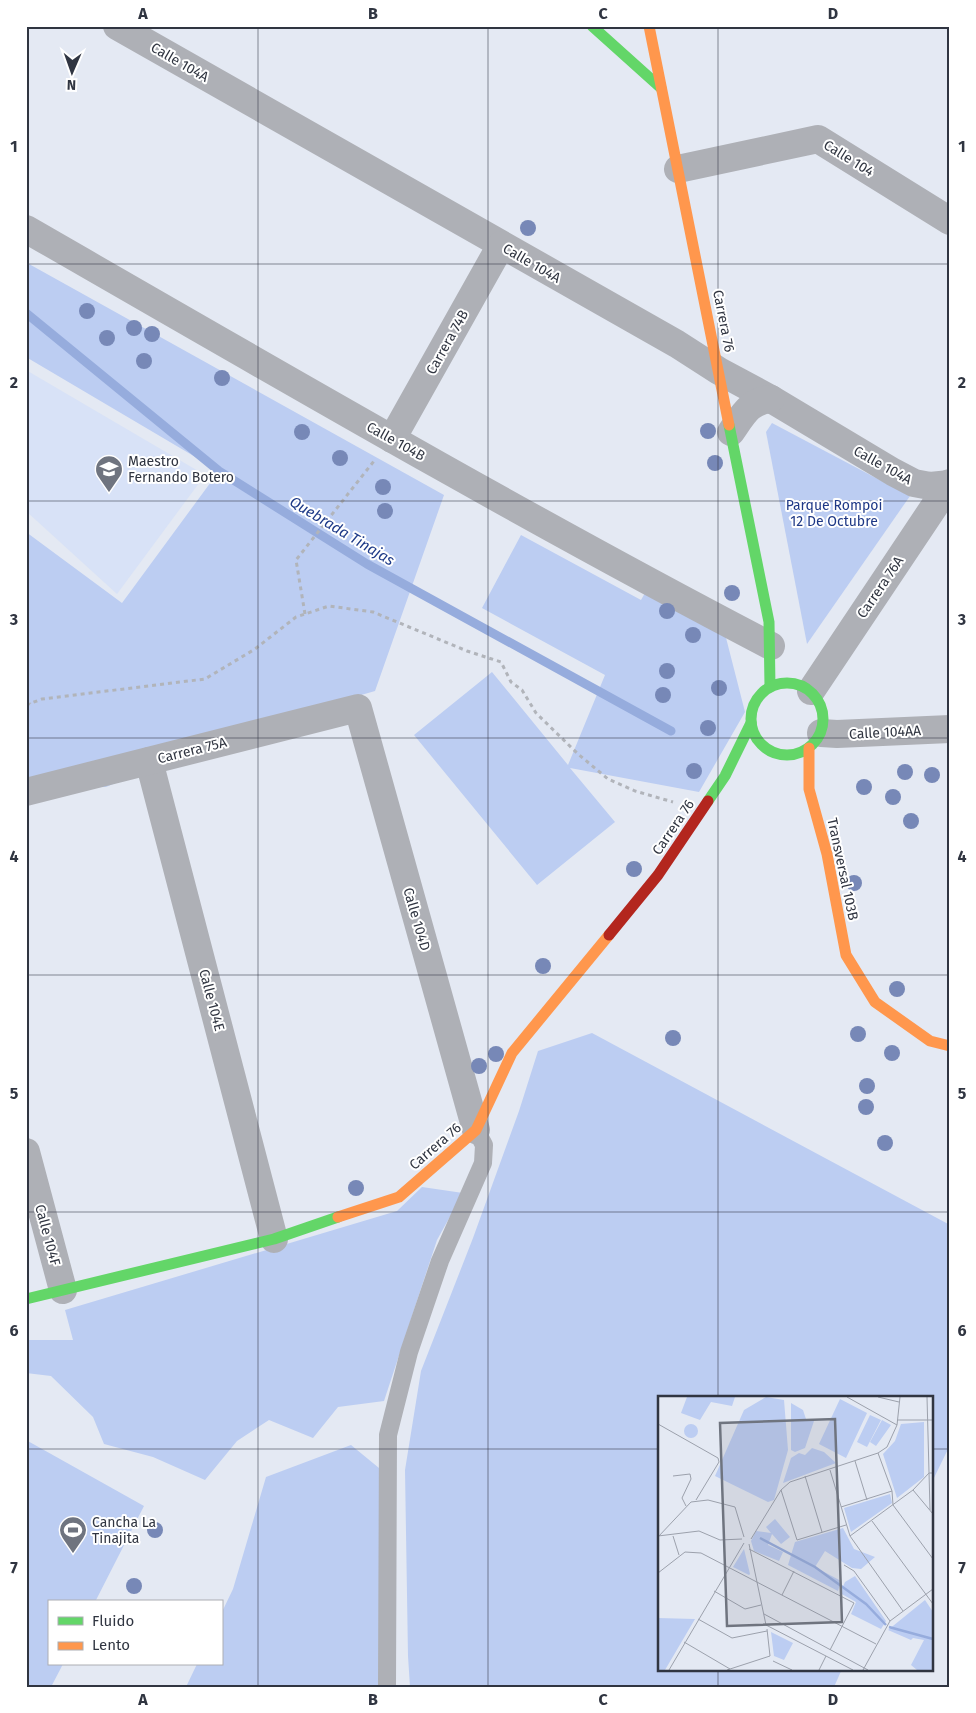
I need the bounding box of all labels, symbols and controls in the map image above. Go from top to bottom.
text: A [137,4,148,23]
text: B [368,4,378,23]
text: C [598,4,608,23]
text: D [828,4,838,23]
street label: Calle 104A [148,39,212,86]
north arrow [48,48,98,98]
text: N [67,76,77,93]
street label: Calle 104 [820,136,877,181]
text: 1 [10,137,18,156]
text: 1 [958,137,966,156]
street label: Calle 104A [500,240,564,287]
street label: Carrera 76 [709,289,738,354]
street label: Carrera 74B [423,307,472,378]
text: 2 [10,373,18,392]
text: 2 [958,373,966,392]
street label: Calle 104B [363,418,428,465]
street label: Calle 104A [851,442,915,488]
place label: Maestro Fernando Botero [128,453,234,486]
school or university icon: Maestro Fernando Botero [94,454,124,493]
water label: Quebrada Tinajas [286,493,398,569]
park label: Parque Rompoi 12 De Octubre [786,497,882,530]
street label: Carrera 76A [854,553,907,621]
text: 3 [9,610,18,629]
text: 3 [957,610,966,629]
street label: Calle 104AA [849,722,921,743]
street label: Carrera 75A [156,734,228,767]
street label: Carrera 76 [649,796,698,858]
street label: Transversal 103B [823,816,862,922]
text: 4 [9,847,19,866]
text: 4 [957,847,967,866]
street label: Calle 104D [399,886,434,953]
street label: Calle 104E [195,967,228,1033]
text: 5 [10,1084,19,1103]
text: 5 [958,1084,967,1103]
street label: Carrera 76 [406,1119,465,1173]
street label: Calle 104F [31,1203,64,1268]
text: 6 [9,1321,19,1340]
text: 6 [957,1321,967,1340]
inset map [658,1396,934,1670]
place label: Cancha La Tinajita [92,1514,156,1547]
sports icon: Cancha La Tinajita [58,1515,88,1554]
text: 7 [10,1558,18,1577]
text: 7 [958,1558,966,1577]
legend [48,1600,222,1666]
text: Fluido [92,1612,134,1630]
text: Lento [92,1636,130,1654]
text: A [137,1690,148,1709]
text: B [368,1690,378,1709]
text: C [598,1690,608,1709]
text: D [828,1690,838,1709]

